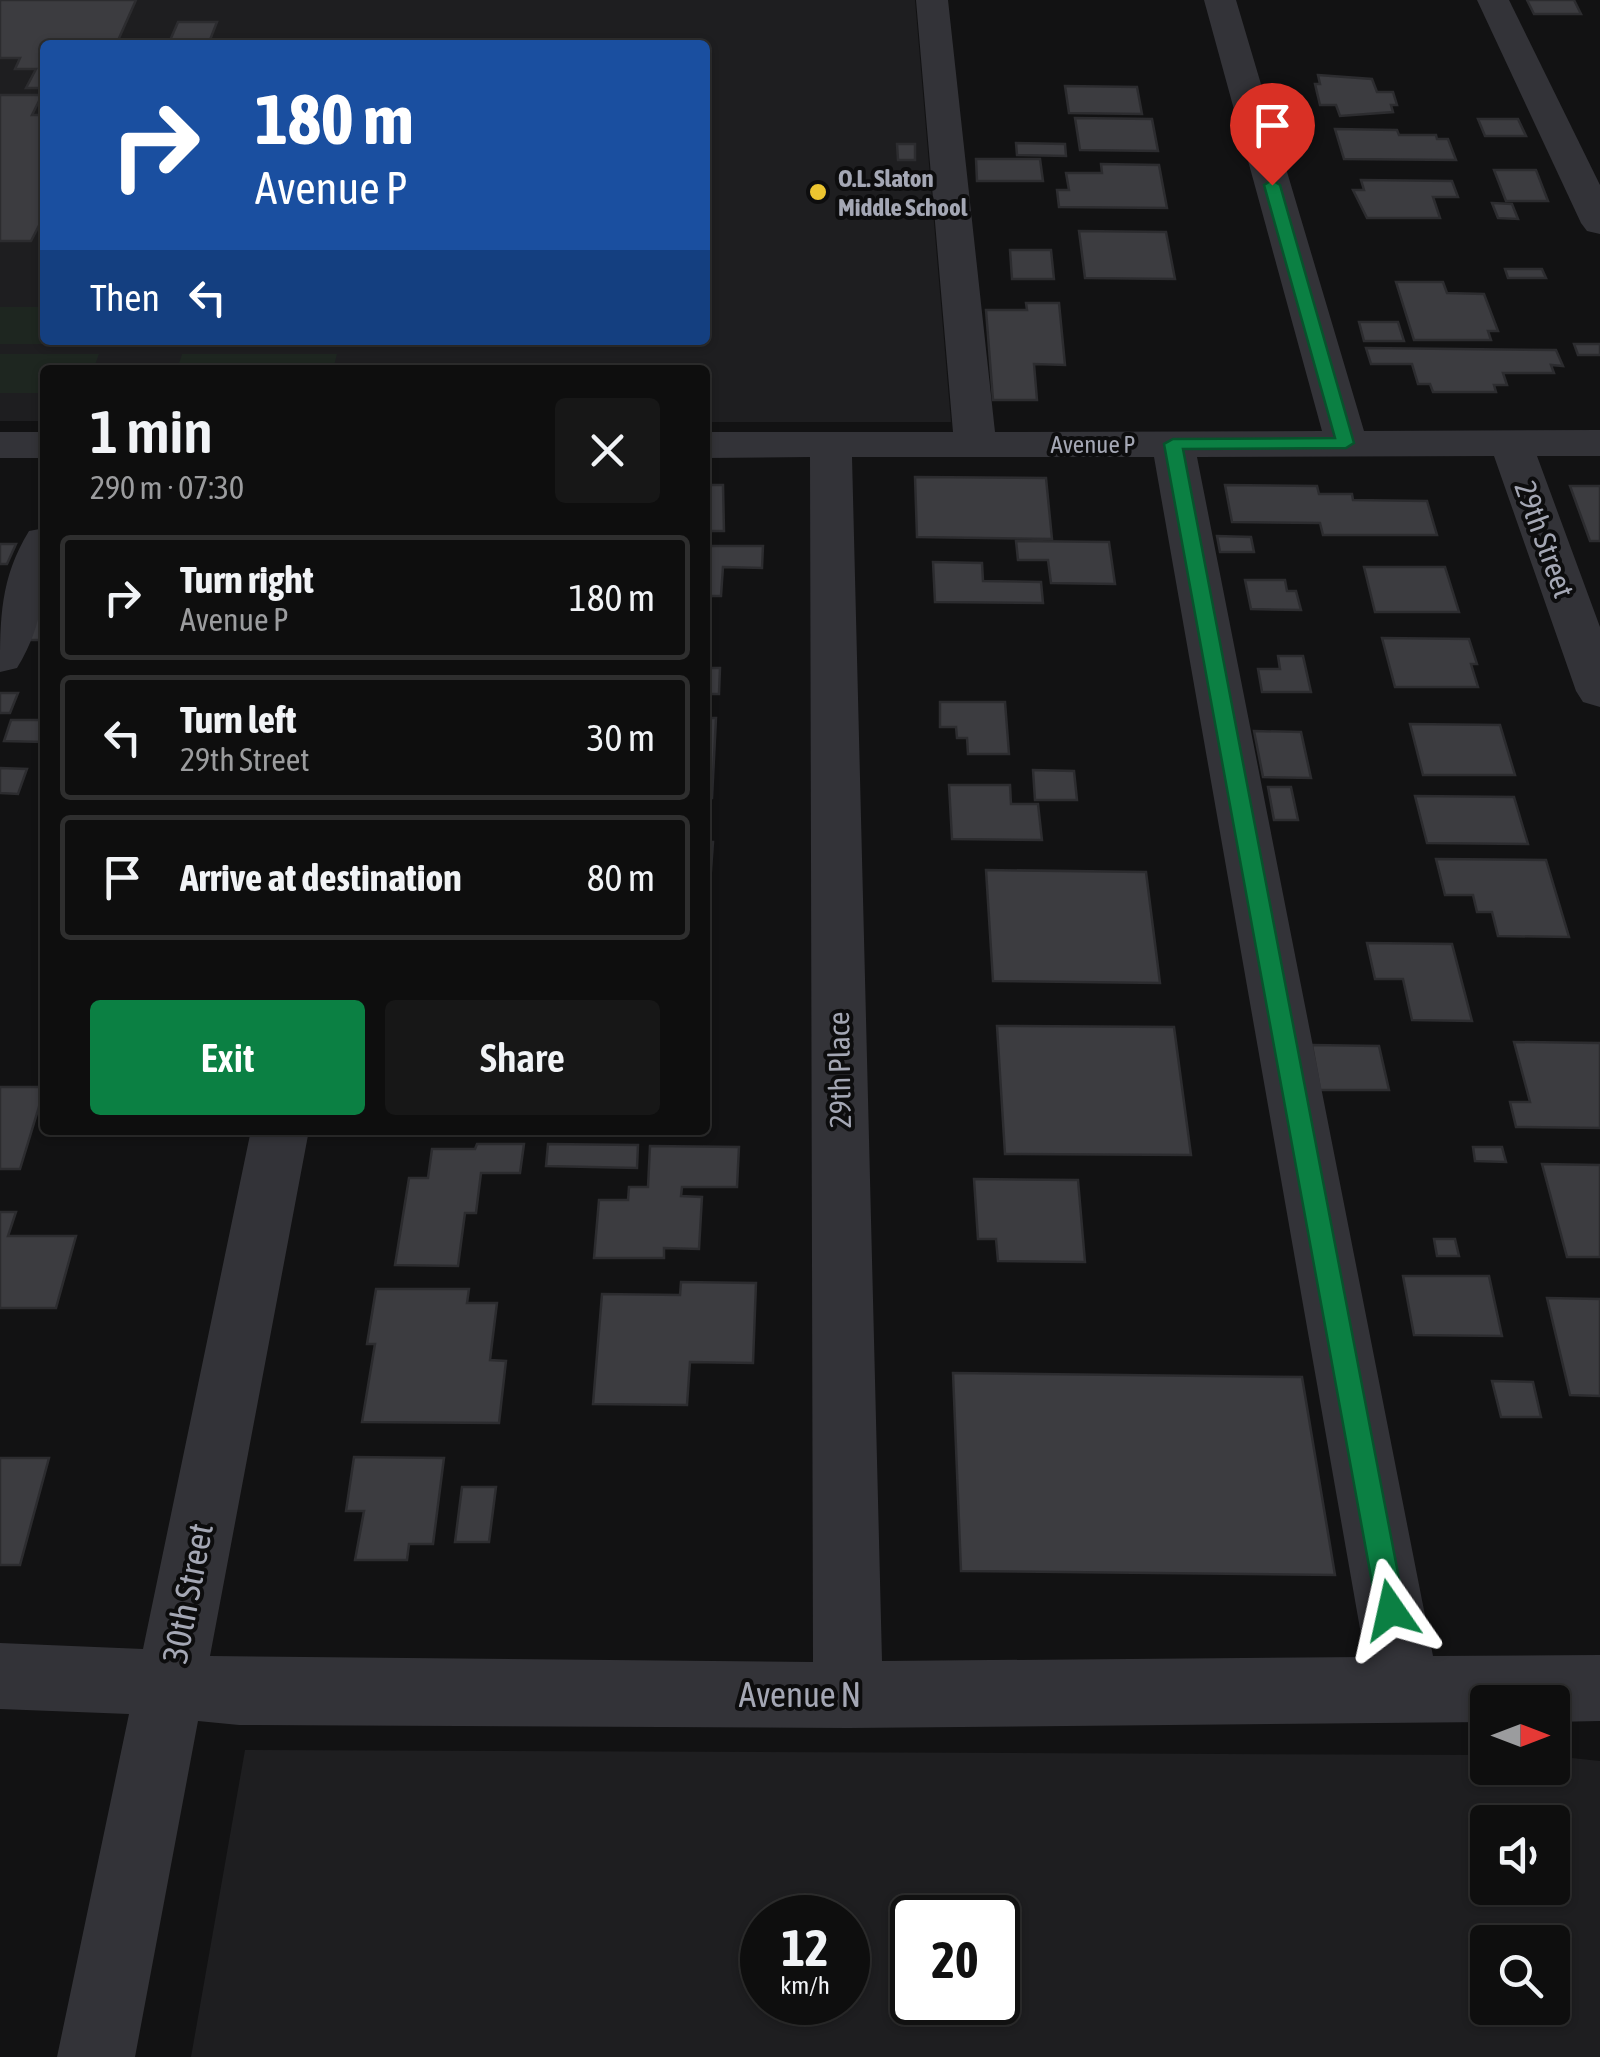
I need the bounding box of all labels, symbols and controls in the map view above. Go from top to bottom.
text: 180 m [255,79,414,159]
icon: right [90,80,220,210]
pin [1230,83,1315,186]
icon: arrive [1245,98,1300,153]
text: Avenue P [255,162,408,214]
place label: O.L. Slaton Middle School [838,164,968,221]
marker: O.L. Slaton Middle School [807,181,829,203]
icon: left [180,270,235,325]
text: Then [90,276,160,319]
text: 1 min [90,397,213,466]
button: close [555,398,660,503]
street label: Avenue P [1051,430,1135,458]
text: 290 m · 07:30 [90,469,244,506]
street label: 29th Street [1508,476,1582,602]
text: Turn right [180,558,314,601]
icon: right [95,570,150,625]
text: 180 m [569,576,655,619]
text: Avenue P [180,601,289,638]
text: Turn left [180,698,296,741]
icon: left [95,710,150,765]
text: 30 m [587,716,655,759]
text: 29th Street [180,741,309,778]
icon: arrive [95,850,150,905]
text: Arrive at destination [180,856,462,899]
text: 80 m [587,856,655,899]
button: Exit [90,1000,365,1115]
button: Share [385,1000,660,1115]
street label: 29th Place [821,1011,857,1129]
street label: 30th Street [154,1520,220,1666]
position arrow [1339,1558,1443,1662]
street label: Avenue N [739,1674,861,1714]
north arrow [1470,1685,1570,1785]
map controls [1470,1685,1570,2025]
button: sound [1470,1805,1570,1905]
speed limit sign: 20 [890,1895,1020,2025]
text: 12 [781,1919,828,1977]
button: search [1470,1925,1570,2025]
text: km/h [780,1971,830,1999]

